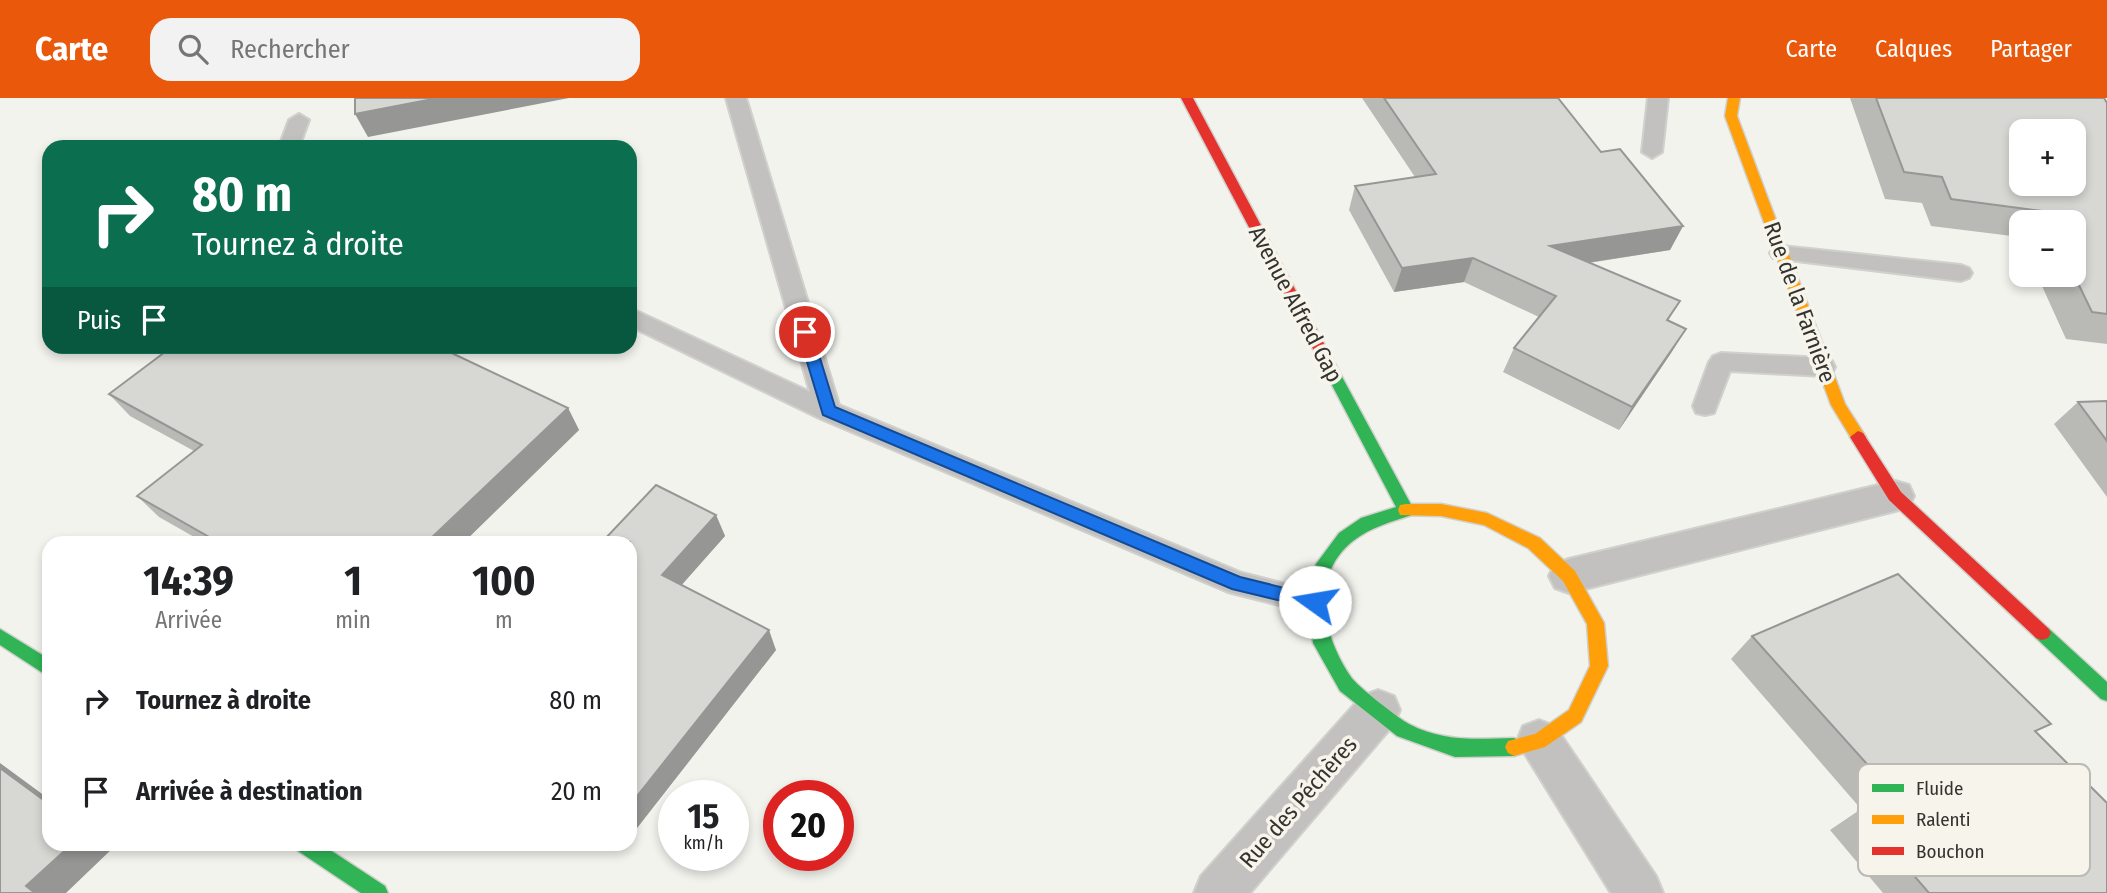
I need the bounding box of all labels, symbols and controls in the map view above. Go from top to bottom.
search box [150,18,640,81]
text: Carte [35,29,108,69]
icon: search [174,30,212,68]
text: Rechercher [230,34,350,65]
text: Carte [1786,35,1837,63]
text: Calques [1875,35,1952,63]
text: Partager [1990,35,2072,63]
map controls [2009,119,2086,287]
button: + [2009,119,2086,196]
text: 80 m [192,165,292,224]
icon: right [77,168,168,259]
button: − [2009,210,2086,287]
street label: Rue de la Farnière [1758,218,1842,386]
street label: Avenue Alfred Gap [1243,221,1349,387]
text: Tournez à droite [192,225,404,263]
icon: arrive [135,301,173,339]
pin [775,302,835,362]
text: Puis [77,305,121,336]
icon: arrive [786,313,824,351]
text: 14:39 [143,556,234,606]
text: 1 [344,556,362,606]
text: 100 [472,556,536,606]
position arrow [1278,565,1352,639]
text: Arrivée [155,606,222,634]
text: min [335,606,371,634]
text: m [495,606,513,634]
icon: right [77,682,115,720]
text: Tournez à droite [136,685,311,716]
text: 80 m [549,685,602,716]
street label: Rue des Péchères [1233,730,1363,873]
legend [1858,764,2090,876]
icon: arrive [77,773,115,811]
text: Arrivée à destination [136,776,363,807]
text: 20 m [551,776,602,807]
text: Fluide [1916,777,1963,800]
speed limit sign: 20 [763,780,854,871]
text: 15 [687,795,719,837]
text: Ralenti [1916,808,1971,831]
text: km/h [683,832,724,854]
text: Bouchon [1916,840,1984,863]

